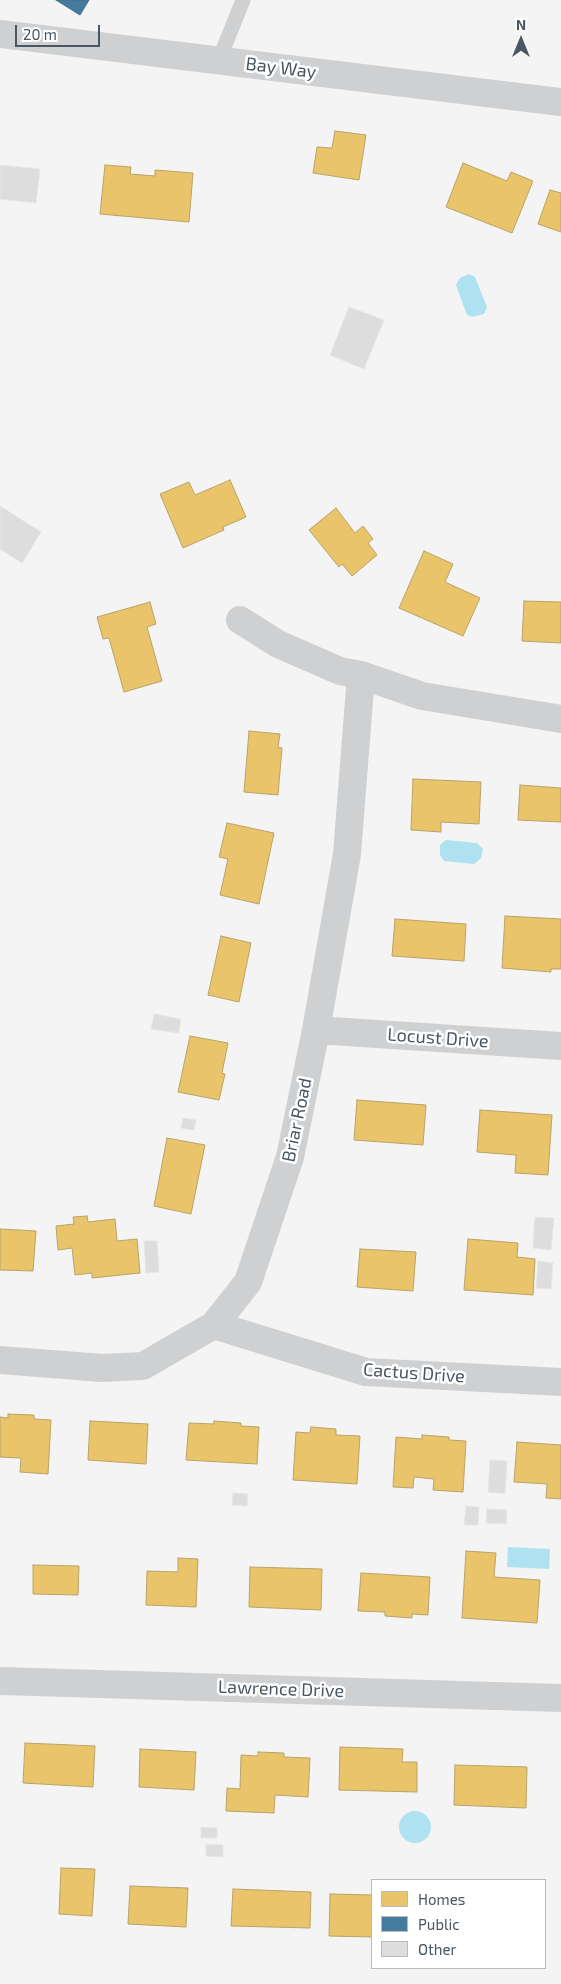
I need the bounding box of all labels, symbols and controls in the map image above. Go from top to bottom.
scale bar [18,15,102,47]
north arrow [496,15,546,65]
text: N [516,16,526,33]
text: 20 m [23,25,57,43]
street label: Bay Way [245,53,317,83]
street label: Locust Drive [387,1024,489,1052]
street label: Briar Road [278,1076,316,1164]
street label: Cactus Drive [362,1359,466,1387]
street label: Lawrence Drive [218,1676,344,1702]
legend [371,1879,546,1969]
text: Homes [418,1890,465,1908]
text: Public [418,1915,459,1933]
text: Other [418,1940,457,1958]

